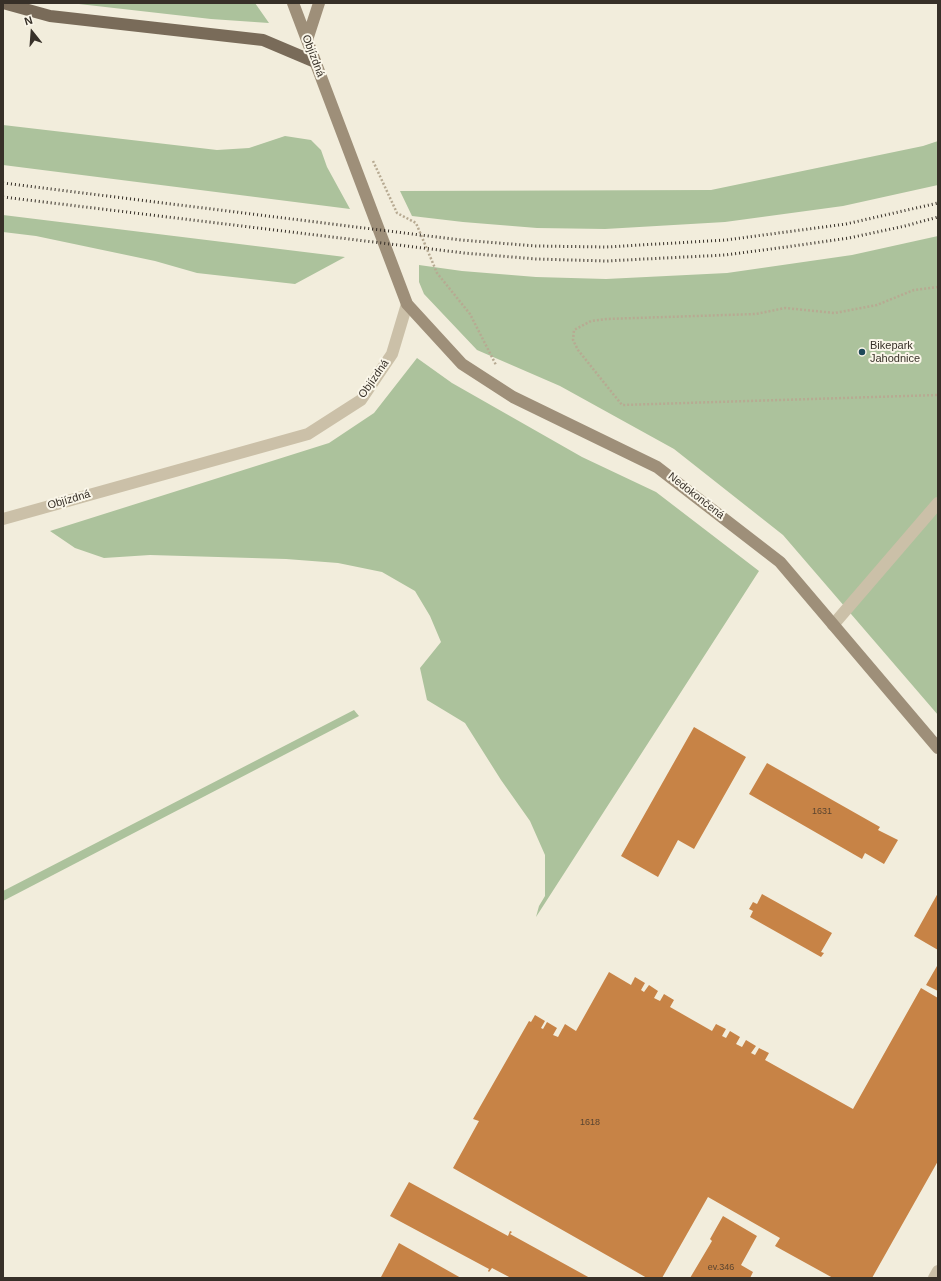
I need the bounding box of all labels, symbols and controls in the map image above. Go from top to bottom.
north arrow [12,12,52,52]
text: N [23,14,34,27]
street label: Objízdná [299,33,327,79]
place label: Bikepark Jahodnice [870,339,920,365]
marker: Bikepark Jahodnice [857,347,867,357]
street label: Objízdná [356,357,392,401]
street label: Nedokončená [665,470,727,522]
street label: Objízdná [46,488,92,512]
house number: 1631 [812,807,832,817]
house number: 1618 [580,1118,600,1128]
house number: ev.346 [708,1263,734,1273]

